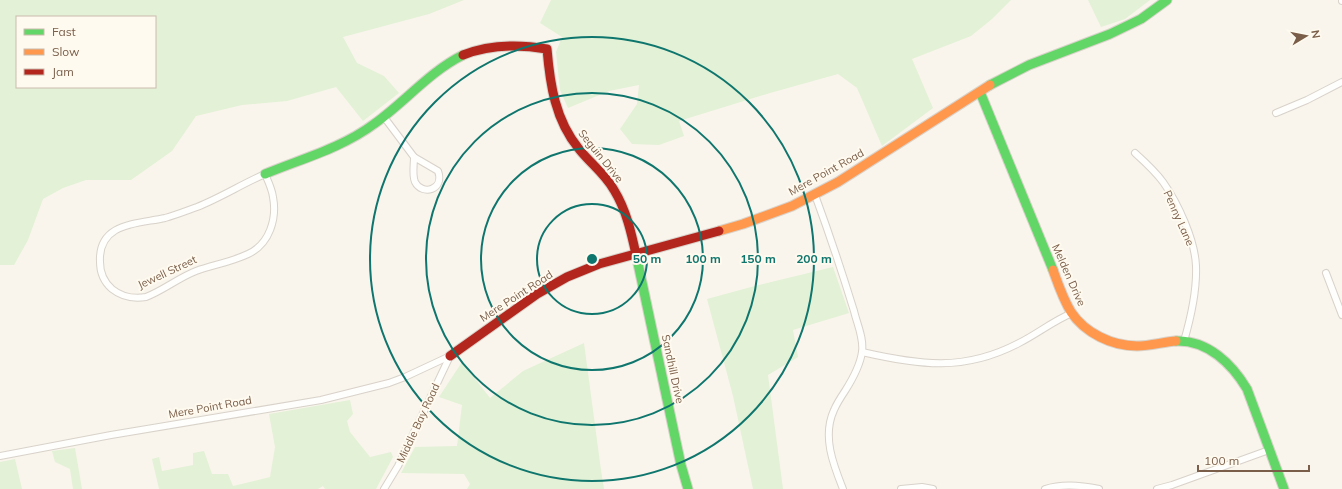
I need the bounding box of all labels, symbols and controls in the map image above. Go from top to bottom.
legend [16,16,156,88]
north arrow [1286,16,1326,56]
text: Fast [52,24,76,39]
text: N [1308,29,1323,40]
text: Slow [52,44,80,59]
text: Jam [52,64,74,79]
street label: Seguin Drive [575,127,627,185]
street label: Mere Point Road [786,145,866,199]
street label: Penny Lane [1161,188,1197,248]
street label: Melden Drive [1049,242,1089,308]
text: 50 m [633,251,661,266]
text: 100 m [685,251,721,266]
text: 150 m [740,251,776,266]
text: 200 m [796,251,832,266]
street label: Jewell Street [135,252,199,292]
centre of rings [585,252,599,266]
street label: Mere Point Road [477,267,555,325]
street label: Sandhill Drive [659,333,687,405]
street label: Middle Bay Road [393,381,443,465]
street label: Mere Point Road [167,393,253,421]
scale bar [1198,447,1309,473]
text: 100 m [1204,453,1239,468]

